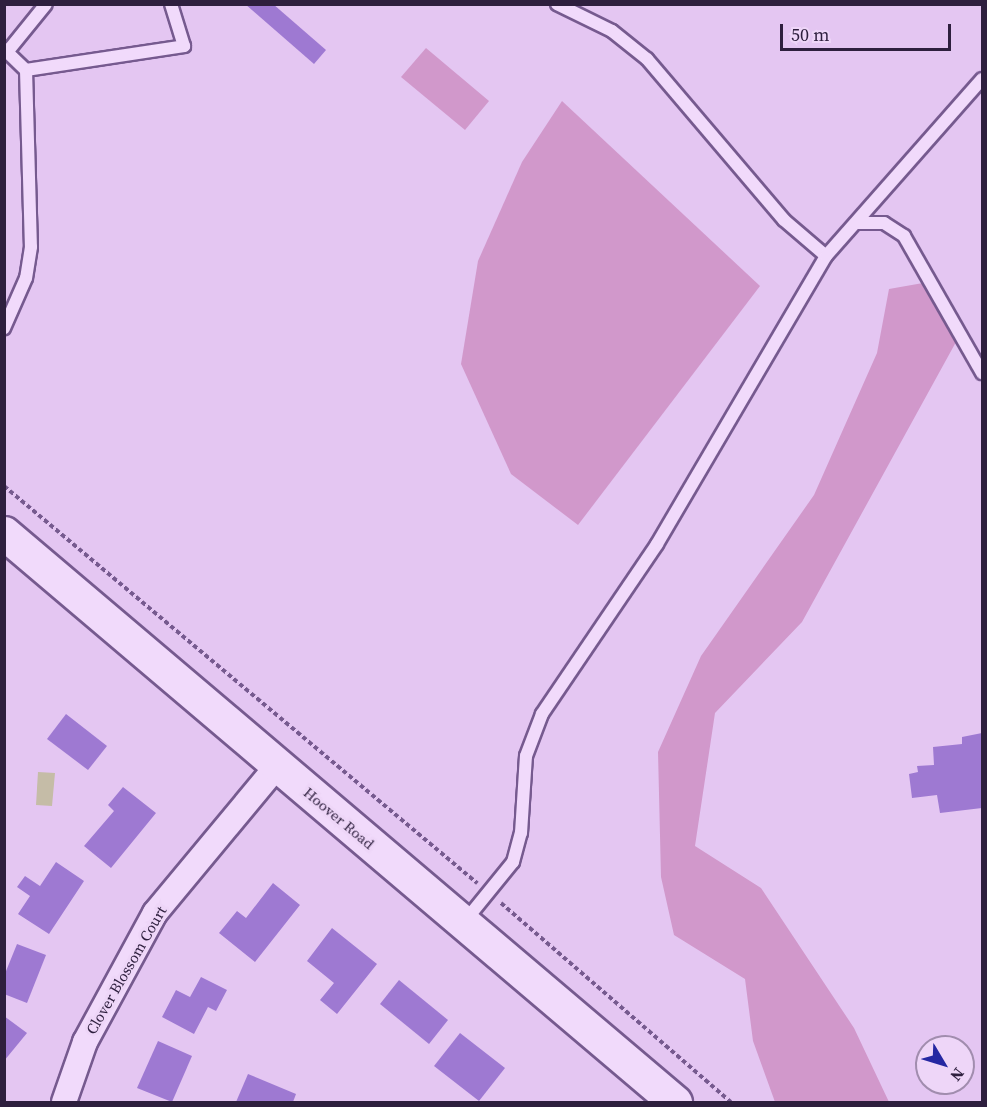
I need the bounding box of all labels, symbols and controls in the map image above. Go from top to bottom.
scale bar [783,12,954,50]
text: 50 m [791,22,829,47]
street label: Hoover Road [300,783,378,853]
street label: Clover Blossom Court [82,903,170,1037]
north arrow [915,1035,975,1095]
text: N [945,1063,970,1086]

